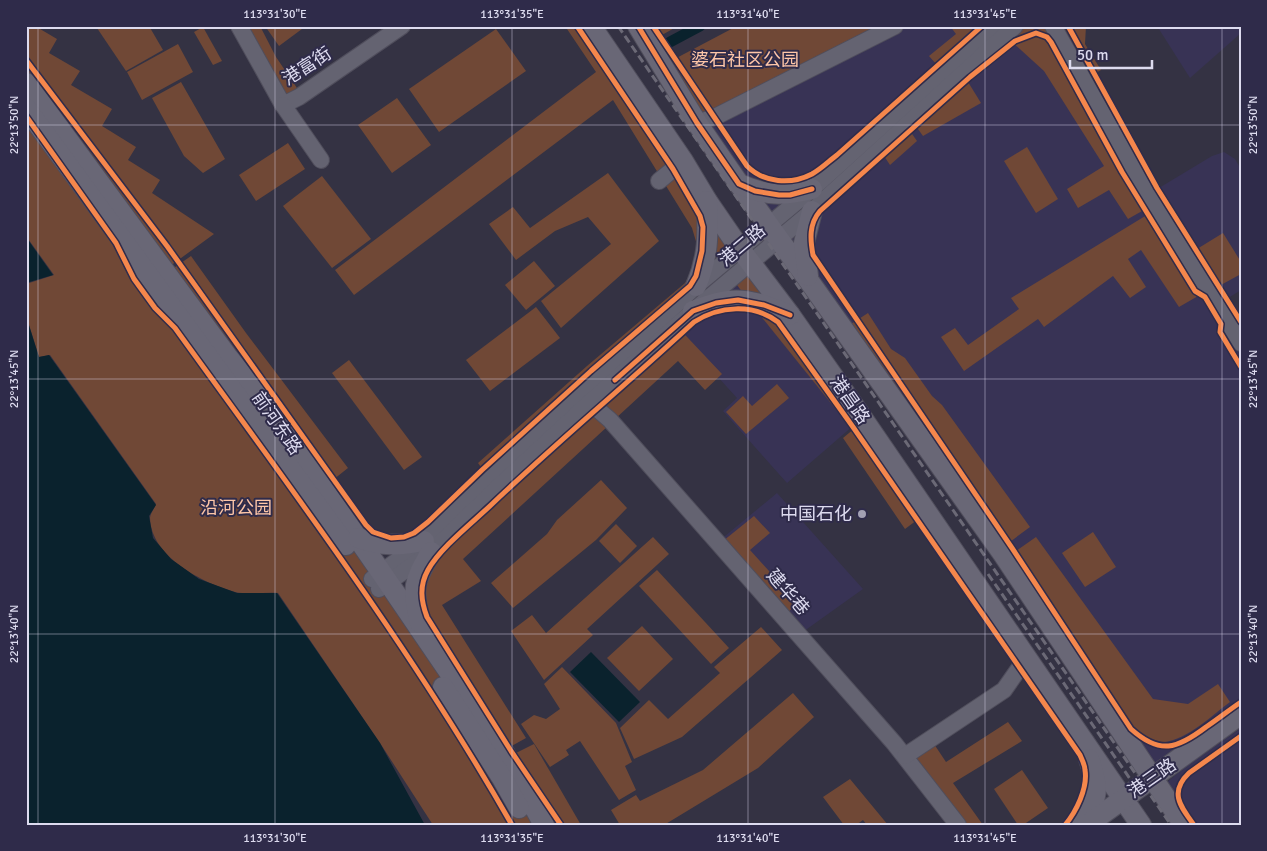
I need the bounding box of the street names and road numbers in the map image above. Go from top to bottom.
street label: 港富街 [278,42,336,90]
street label: 港二路 [714,219,770,271]
street label: 港昌路 [826,372,874,428]
street label: 前河东路 [247,387,307,459]
street label: 建华巷 [762,564,814,620]
street label: 港三路 [1124,754,1180,802]

